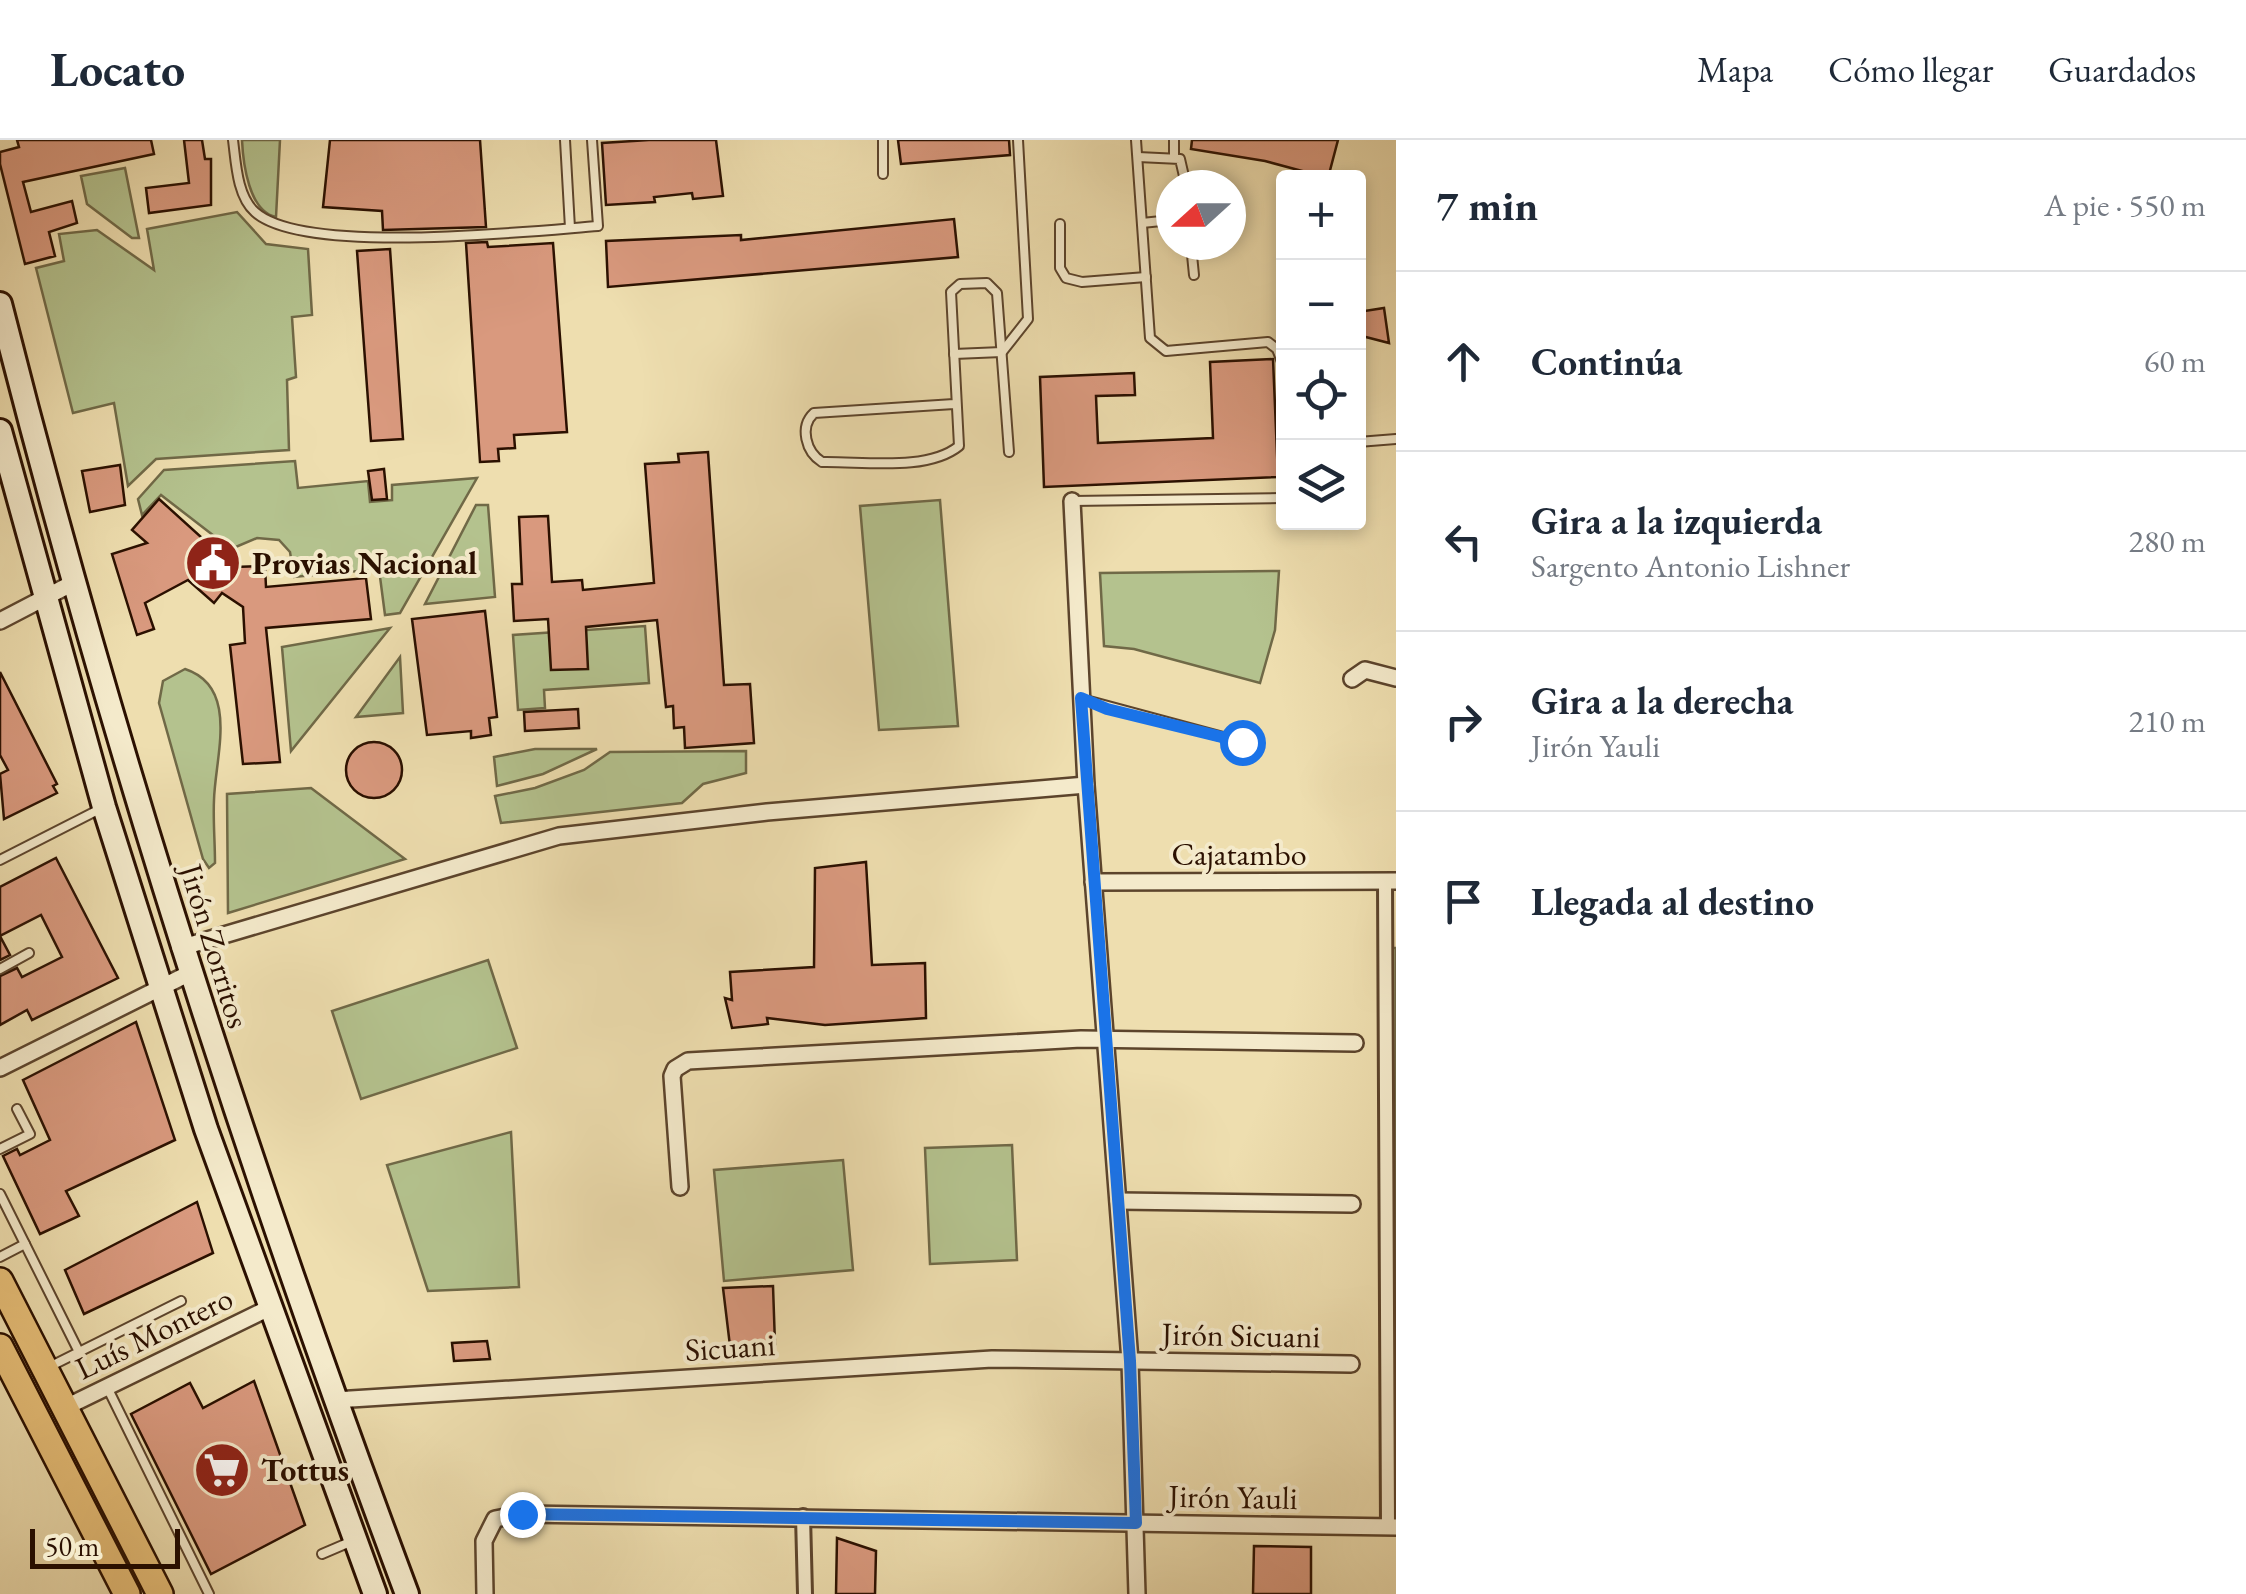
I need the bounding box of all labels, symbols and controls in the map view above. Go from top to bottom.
text: Locato [50,38,185,100]
text: Mapa [1697,47,1773,92]
text: Cómo llegar [1828,47,1993,92]
text: Guardados [2048,47,2196,92]
north arrow [1156,170,1246,260]
map controls [1276,170,1366,530]
button: + [1276,170,1366,260]
text: 7 min [1436,178,1538,233]
text: A pie · 550 m [2044,184,2206,226]
button: − [1276,260,1366,350]
icon: ahead [1436,334,1491,389]
text: Continúa [1531,337,1683,386]
text: 60 m [2144,340,2206,382]
button: locate [1276,350,1366,440]
button: layers [1276,440,1366,530]
text: Gira a la izquierda [1531,496,1822,545]
icon: left [1436,514,1491,569]
text: 280 m [2129,520,2206,562]
public building icon: Provias Nacional [183,533,243,593]
place label: Provias Nacional [252,542,477,584]
text: Sargento Antonio Lishner [1531,545,1850,587]
text: Gira a la derecha [1531,676,1794,725]
icon: right [1436,694,1491,749]
text: 210 m [2129,700,2206,742]
route start [1220,720,1266,766]
text: Jirón Yauli [1531,725,1660,767]
street label: Cajatambo [1171,833,1307,875]
street label: Jirón Zorritos [169,856,260,1033]
icon: arrive [1436,874,1491,929]
text: Llegada al destino [1531,877,1814,926]
street label: Luís Montero [68,1277,240,1389]
street label: Jirón Sicuani [1158,1313,1321,1357]
street label: Sicuani [684,1323,777,1371]
supermarket icon: Tottus [192,1440,252,1500]
place label: Tottus [261,1449,349,1491]
street label: Jirón Yauli [1165,1475,1298,1519]
route end [500,1492,546,1538]
scale bar [30,1524,180,1568]
text: 50 m [45,1528,99,1564]

